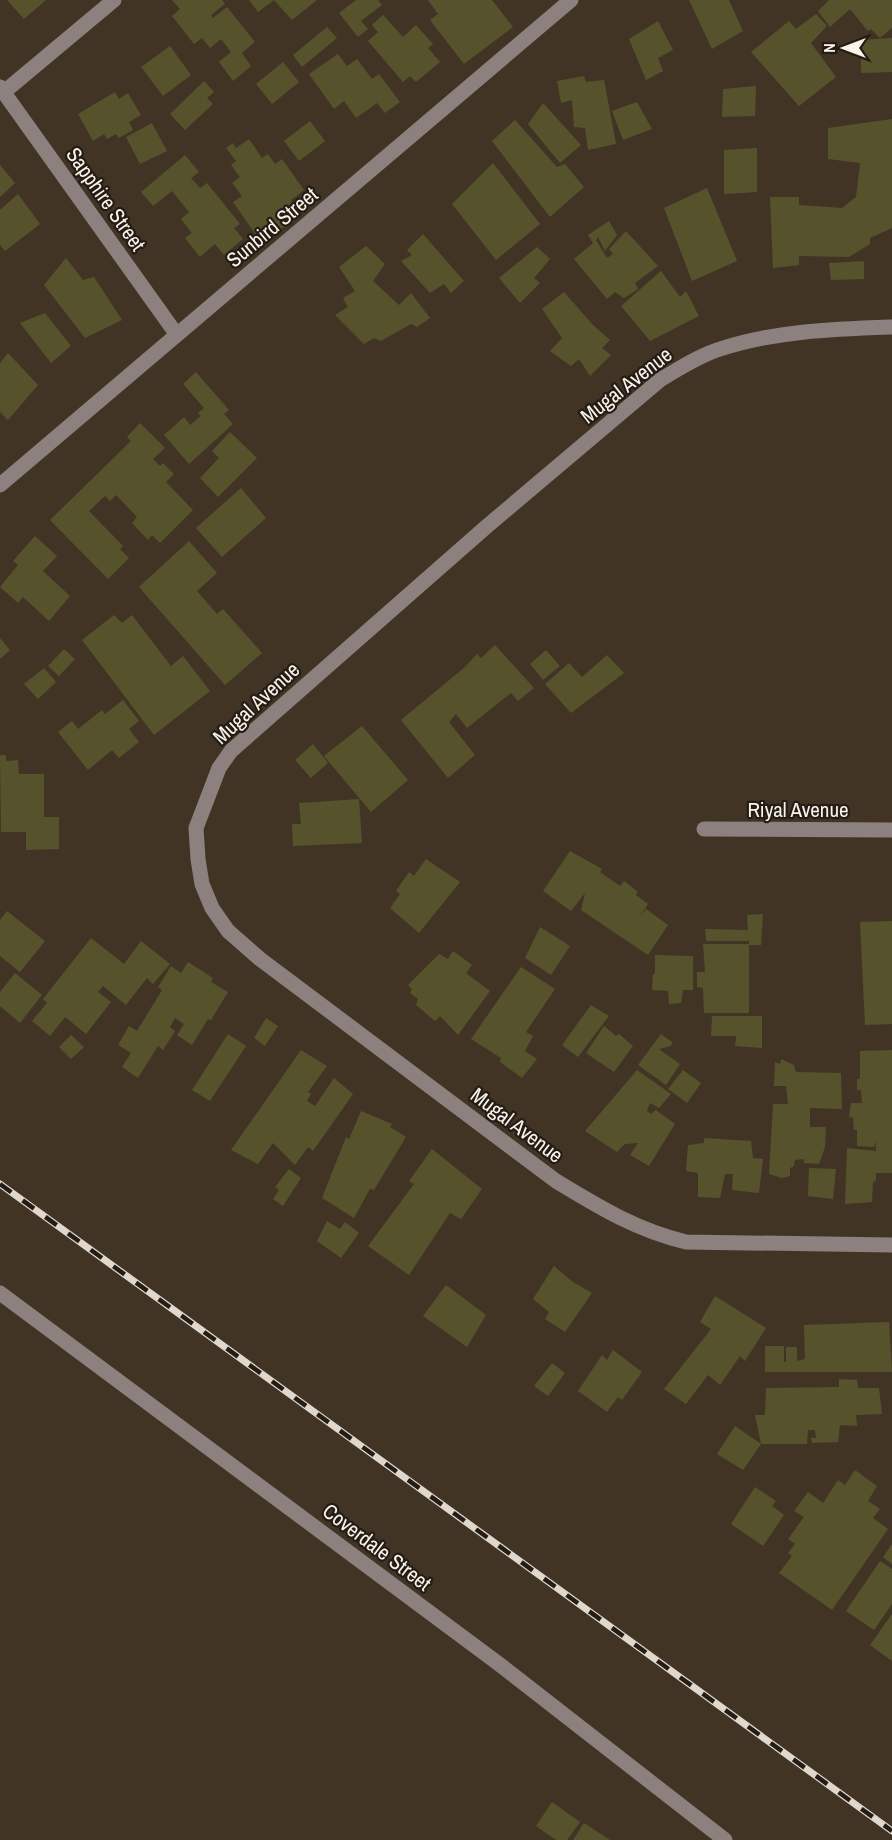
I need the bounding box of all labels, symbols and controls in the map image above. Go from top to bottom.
north arrow [814,18,874,78]
text: N [818,43,840,53]
street label: Sapphire Street [60,141,153,257]
street label: Sunbird Street [220,180,324,274]
street label: Mugal Avenue [574,340,678,430]
street label: Mugal Avenue [206,655,306,751]
street label: Riyal Avenue [747,795,849,824]
street label: Mugal Avenue [465,1081,569,1169]
street label: Coverdale Street [317,1497,437,1598]

